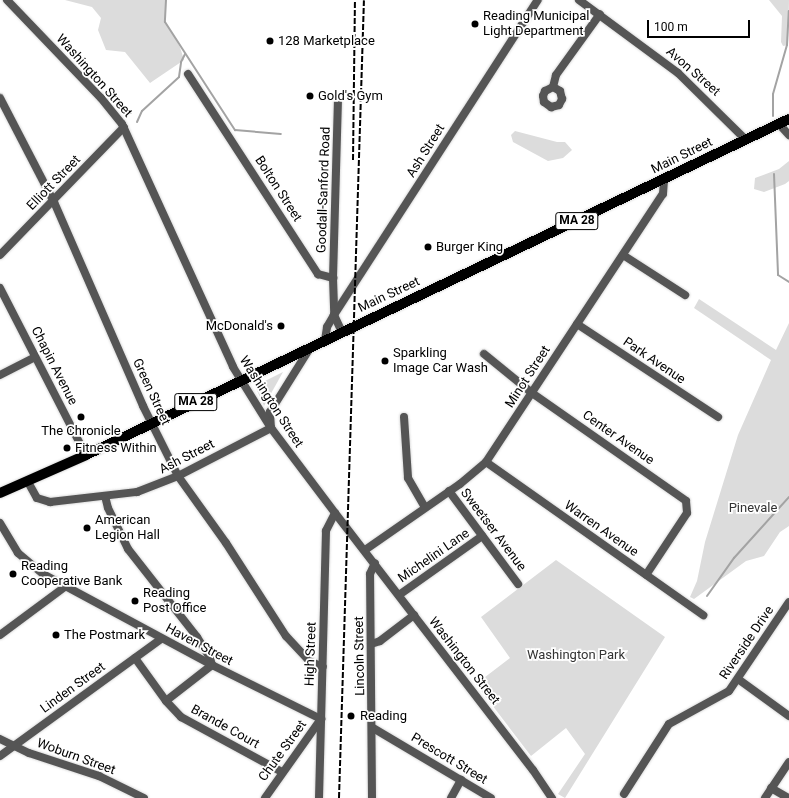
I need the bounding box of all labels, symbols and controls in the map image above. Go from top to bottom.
place label: Reading Municipal Light Department [483,9,590,40]
scale bar [649,12,752,38]
marker: Reading Municipal Light Department [470,19,480,29]
text: 100 m [654,20,688,34]
street label: Washington Street [53,31,135,121]
place label: 128 Marketplace [278,33,375,49]
marker: 128 Marketplace [265,36,275,46]
street label: Avon Street [663,44,723,100]
place label: Gold's Gym [318,88,383,104]
marker: Gold's Gym [305,91,315,101]
street label: Ash Street [404,121,448,181]
street label: Goodall-Sanford Road [314,126,334,254]
street label: Main Street [649,134,715,178]
street label: Elliott Street [24,152,84,214]
street label: Bolton Street [251,153,305,225]
road number: MA 28 [555,211,599,231]
place label: Burger King [436,239,503,255]
marker: Burger King [423,242,433,252]
street label: Main Street [356,274,422,316]
place label: McDonald's [206,318,273,334]
marker: McDonald's [276,321,286,331]
street label: Chapin Avenue [28,324,80,408]
street label: Park Avenue [620,334,688,388]
street label: Minot Street [502,343,554,411]
place label: Sparkling Image Car Wash [393,346,488,377]
street label: Washington Street [236,353,306,451]
street label: Green Street [129,356,173,428]
marker: Sparkling Image Car Wash [380,356,390,366]
road number: MA 28 [174,392,218,412]
street label: Center Avenue [579,408,657,468]
marker: The Chronicle [76,412,86,422]
place label: The Chronicle [41,423,121,439]
street label: Ash Street [157,436,217,478]
place label: Fitness Within [75,440,157,456]
marker: Fitness Within [62,443,72,453]
street label: Sweetser Avenue [457,486,529,574]
street label: Warren Avenue [561,498,641,560]
park label: Pinevale [729,500,777,516]
place label: American Legion Hall [95,513,160,544]
marker: American Legion Hall [82,523,92,533]
street label: Michelini Lane [395,526,473,586]
place label: Reading Cooperative Bank [21,559,122,590]
marker: Reading Cooperative Bank [8,569,18,579]
place label: Reading Post Office [143,586,206,617]
marker: Reading Post Office [130,596,140,606]
street label: Riverside Drive [717,603,777,683]
street label: Washington Street [425,614,503,708]
street label: Lincoln Street [352,616,368,696]
street label: Haven Street [163,621,235,669]
street label: High Street [302,622,320,686]
place label: The Postmark [64,627,145,643]
marker: The Postmark [51,630,61,640]
park label: Washington Park [527,647,625,663]
street label: Linden Street [38,659,108,717]
street label: Brande Court [188,702,262,752]
place label: Reading [360,708,407,724]
marker: Reading [345,710,357,722]
street label: Chute Street [256,718,310,784]
street label: Prescott Street [408,730,490,788]
street label: Woburn Street [35,736,117,778]

